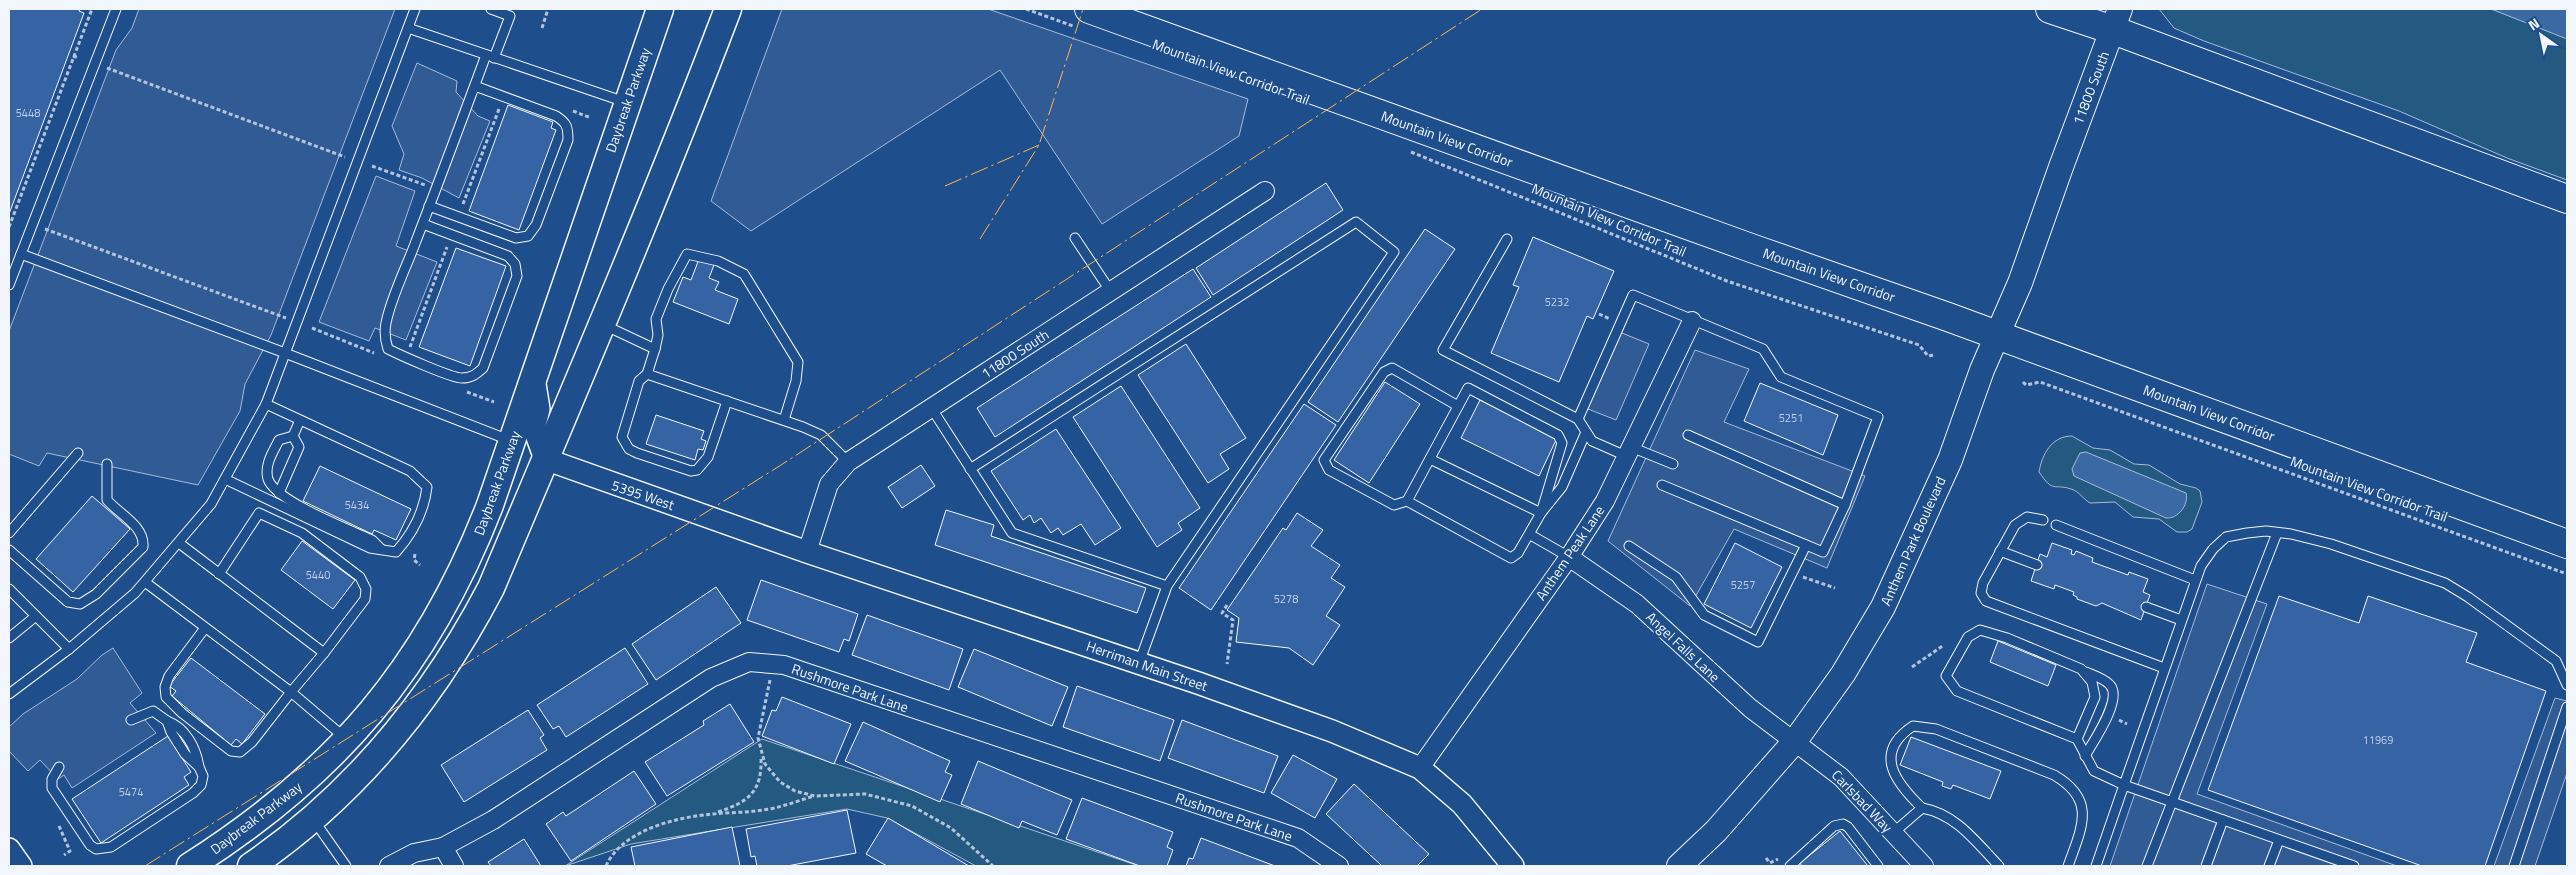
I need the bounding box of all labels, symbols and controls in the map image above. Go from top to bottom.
north arrow [2516,10,2566,60]
text: N [2524,12,2543,35]
street label: Mountain View Corridor Trail [1149,33,1313,110]
street label: Daybreak Parkway [600,44,655,155]
street label: 11800 South [2067,48,2114,128]
house number: 5448 [16,105,40,121]
street label: Mountain View Corridor [1378,105,1516,172]
street label: Mountain View Corridor Trail [1529,177,1690,262]
street label: Mountain View Corridor [1760,242,1898,307]
house number: 5232 [1545,294,1569,310]
street label: 11800 South [977,324,1053,383]
street label: Mountain View Corridor [2140,379,2278,446]
house number: 5251 [1779,410,1803,426]
street label: Daybreak Parkway [468,427,525,538]
street label: Mountain View Corridor Trail [2287,450,2451,527]
street label: Anthem Park Boulevard [1875,473,1950,609]
street label: 5395 West [609,474,677,515]
house number: 5434 [345,497,369,513]
street label: Anthem Peak Lane [1530,501,1609,604]
house number: 5440 [306,567,330,583]
house number: 5257 [1731,577,1755,593]
house number: 5278 [1274,591,1298,607]
street label: Angel Falls Lane [1642,607,1725,687]
street label: Herriman Main Street [1084,635,1211,696]
street label: Rushmore Park Lane [789,658,911,717]
house number: 11969 [2363,732,2393,748]
street label: Carlsbad Way [1827,765,1898,837]
street label: Daybreak Parkway [206,776,306,859]
house number: 5474 [119,784,143,800]
street label: Rushmore Park Lane [1173,787,1295,846]

